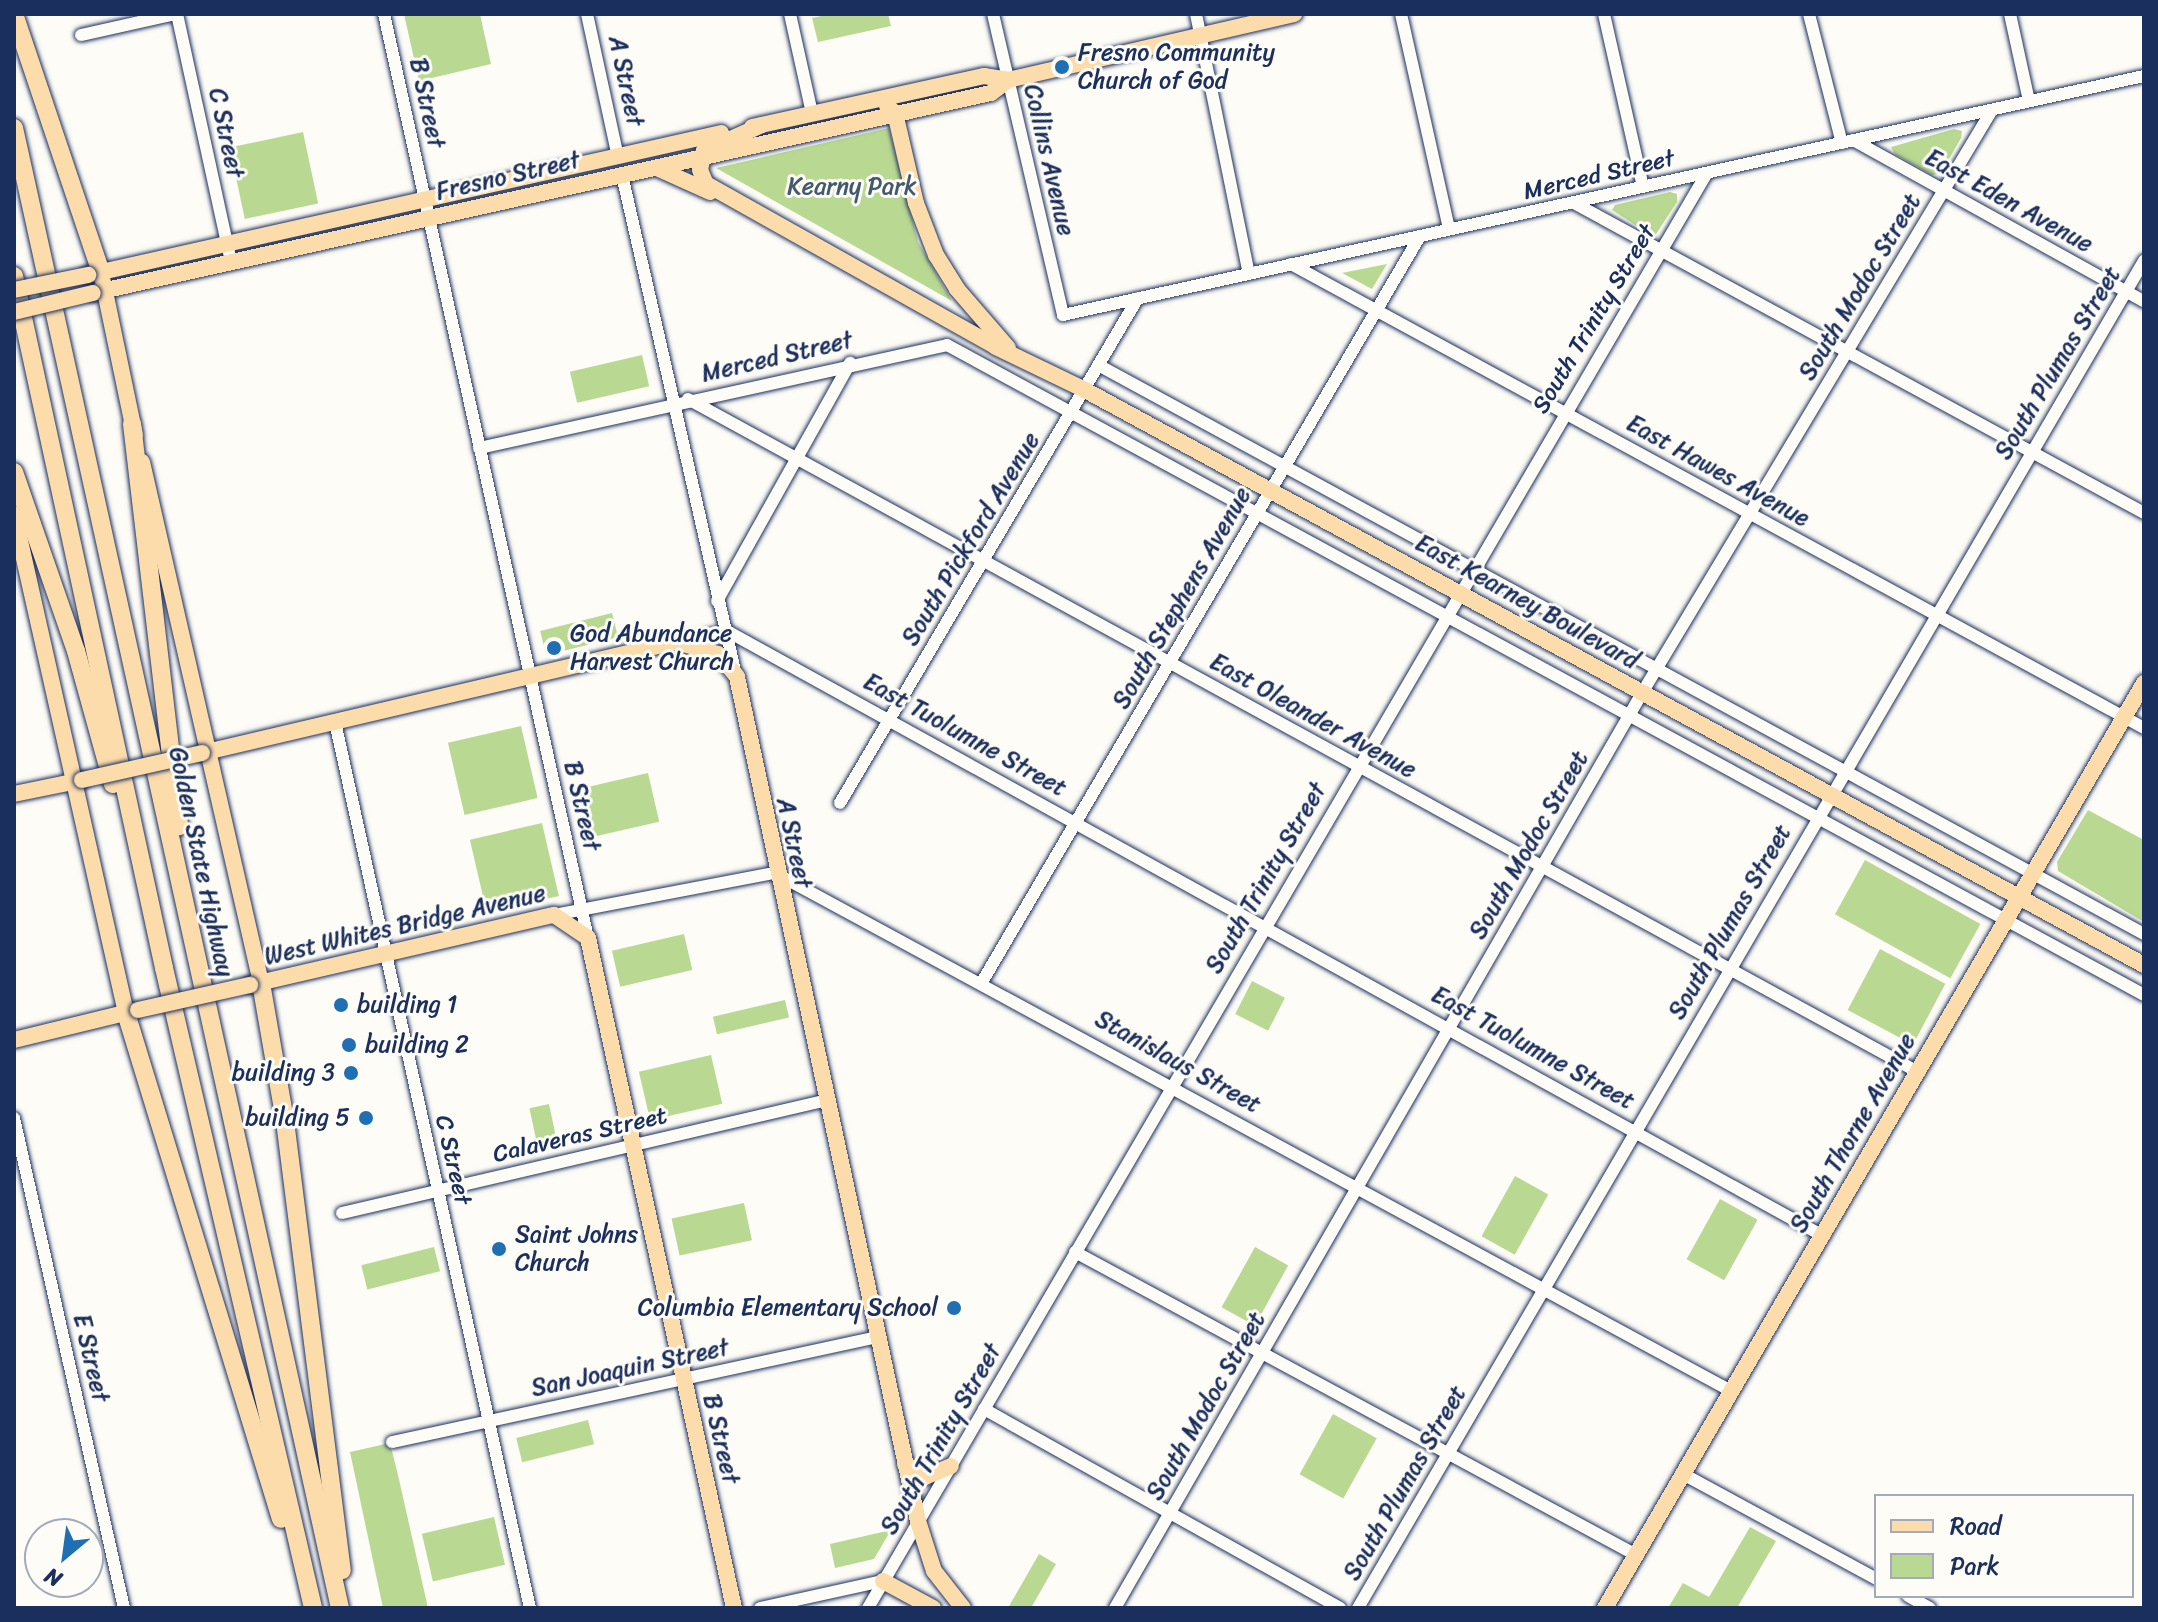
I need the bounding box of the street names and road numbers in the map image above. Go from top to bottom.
street label: A Street [602,33,650,129]
street label: B Street [403,55,451,151]
street label: Collins Avenue [1018,82,1080,238]
street label: C Street [202,86,250,180]
street label: East Eden Avenue [1920,143,2098,259]
street label: Merced Street [1520,144,1678,206]
street label: Fresno Street [433,145,583,207]
street label: South Modoc Street [1793,188,1927,386]
street label: South Trinity Street [1526,220,1662,418]
street label: South Plumas Street [1989,261,2127,465]
street label: Merced Street [698,326,856,388]
street label: East Hawes Avenue [1621,409,1815,533]
street label: South Pickford Avenue [896,427,1046,651]
street label: South Stephens Avenue [1107,482,1257,714]
street label: East Kearney Boulevard [1411,529,1643,675]
street label: East Oleander Avenue [1206,648,1420,784]
street label: East Tuolumne Street [858,667,1072,803]
street label: Golden State Highway [163,744,239,980]
street label: South Modoc Street [1463,745,1595,945]
street label: B Street [558,758,606,854]
street label: South Trinity Street [1200,778,1332,978]
street label: A Street [770,795,818,891]
street label: South Plumas Street [1663,820,1797,1024]
street label: West Whites Bridge Avenue [262,879,548,971]
street label: East Tuolumne Street [1426,980,1640,1116]
street label: Stanislaus Street [1090,1004,1266,1120]
street label: South Thorne Avenue [1784,1028,1922,1238]
street label: Calaveras Street [490,1101,670,1169]
street label: C Street [429,1112,477,1208]
street label: South Modoc Street [1140,1306,1272,1506]
street label: E Street [67,1311,115,1405]
street label: San Joaquin Street [528,1333,732,1403]
street label: South Trinity Street [875,1339,1007,1539]
street label: South Plumas Street [1338,1381,1472,1585]
street label: B Street [697,1391,745,1487]

